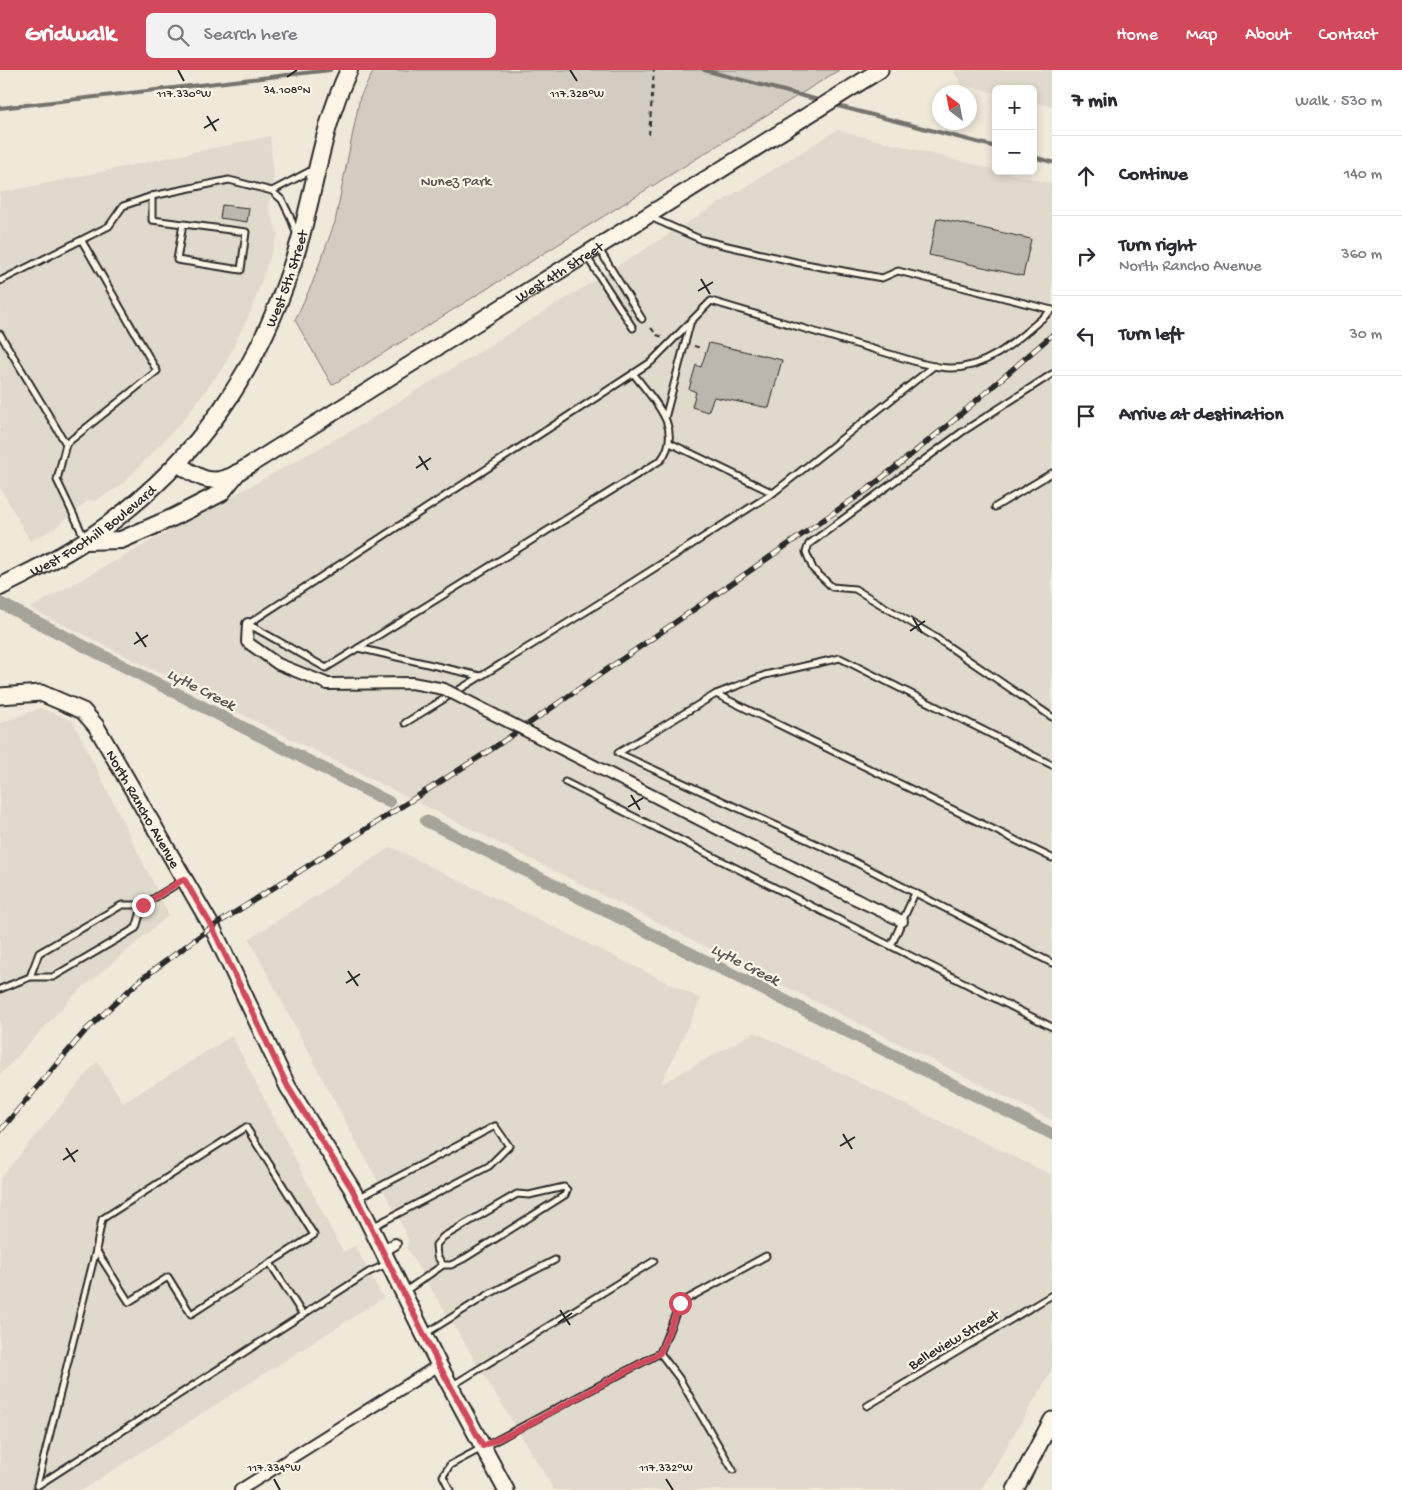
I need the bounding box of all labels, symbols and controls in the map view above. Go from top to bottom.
search box [146,13,496,58]
text: Gridwalk [25,21,116,50]
icon: search [164,21,192,49]
text: Search here [204,24,297,47]
text: Home [1116,25,1158,46]
text: Map [1186,25,1217,46]
text: About [1245,25,1291,46]
text: Contact [1319,25,1377,46]
text: 34.108°N [262,84,311,98]
north arrow [932,85,977,130]
map controls [992,85,1037,175]
button: + [992,85,1037,130]
text: 117.330°W [156,88,211,102]
text: 117.328°W [549,88,604,102]
text: 7 min [1072,90,1117,115]
text: Walk · 530 m [1295,93,1382,112]
button: − [992,130,1037,175]
icon: ahead [1072,162,1100,190]
text: Continue [1119,164,1188,187]
text: 140 m [1344,166,1382,185]
park label: Nunez Park [421,173,493,191]
street label: West 5th Street [262,227,314,330]
text: Turn right [1119,235,1195,258]
street label: West 4th Street [512,238,609,307]
icon: right [1072,242,1100,270]
text: 360 m [1341,246,1382,265]
text: North Rancho Avenue [1119,258,1261,277]
icon: left [1072,322,1100,350]
text: Turn left [1119,324,1183,347]
text: 30 m [1349,326,1382,345]
icon: arrive [1072,402,1100,430]
text: Arrive at destination [1119,404,1283,427]
street label: West Foothill Boulevard [27,481,162,581]
water label: Lytle Creek [163,666,239,717]
street label: North Rancho Avenue [101,747,183,872]
route end [132,894,155,917]
water label: Lytle Creek [707,941,783,992]
route start [669,1292,692,1315]
street label: Belleview Street [905,1306,1004,1375]
text: 117.334°W [246,1462,301,1476]
text: 117.332°W [638,1462,693,1476]

